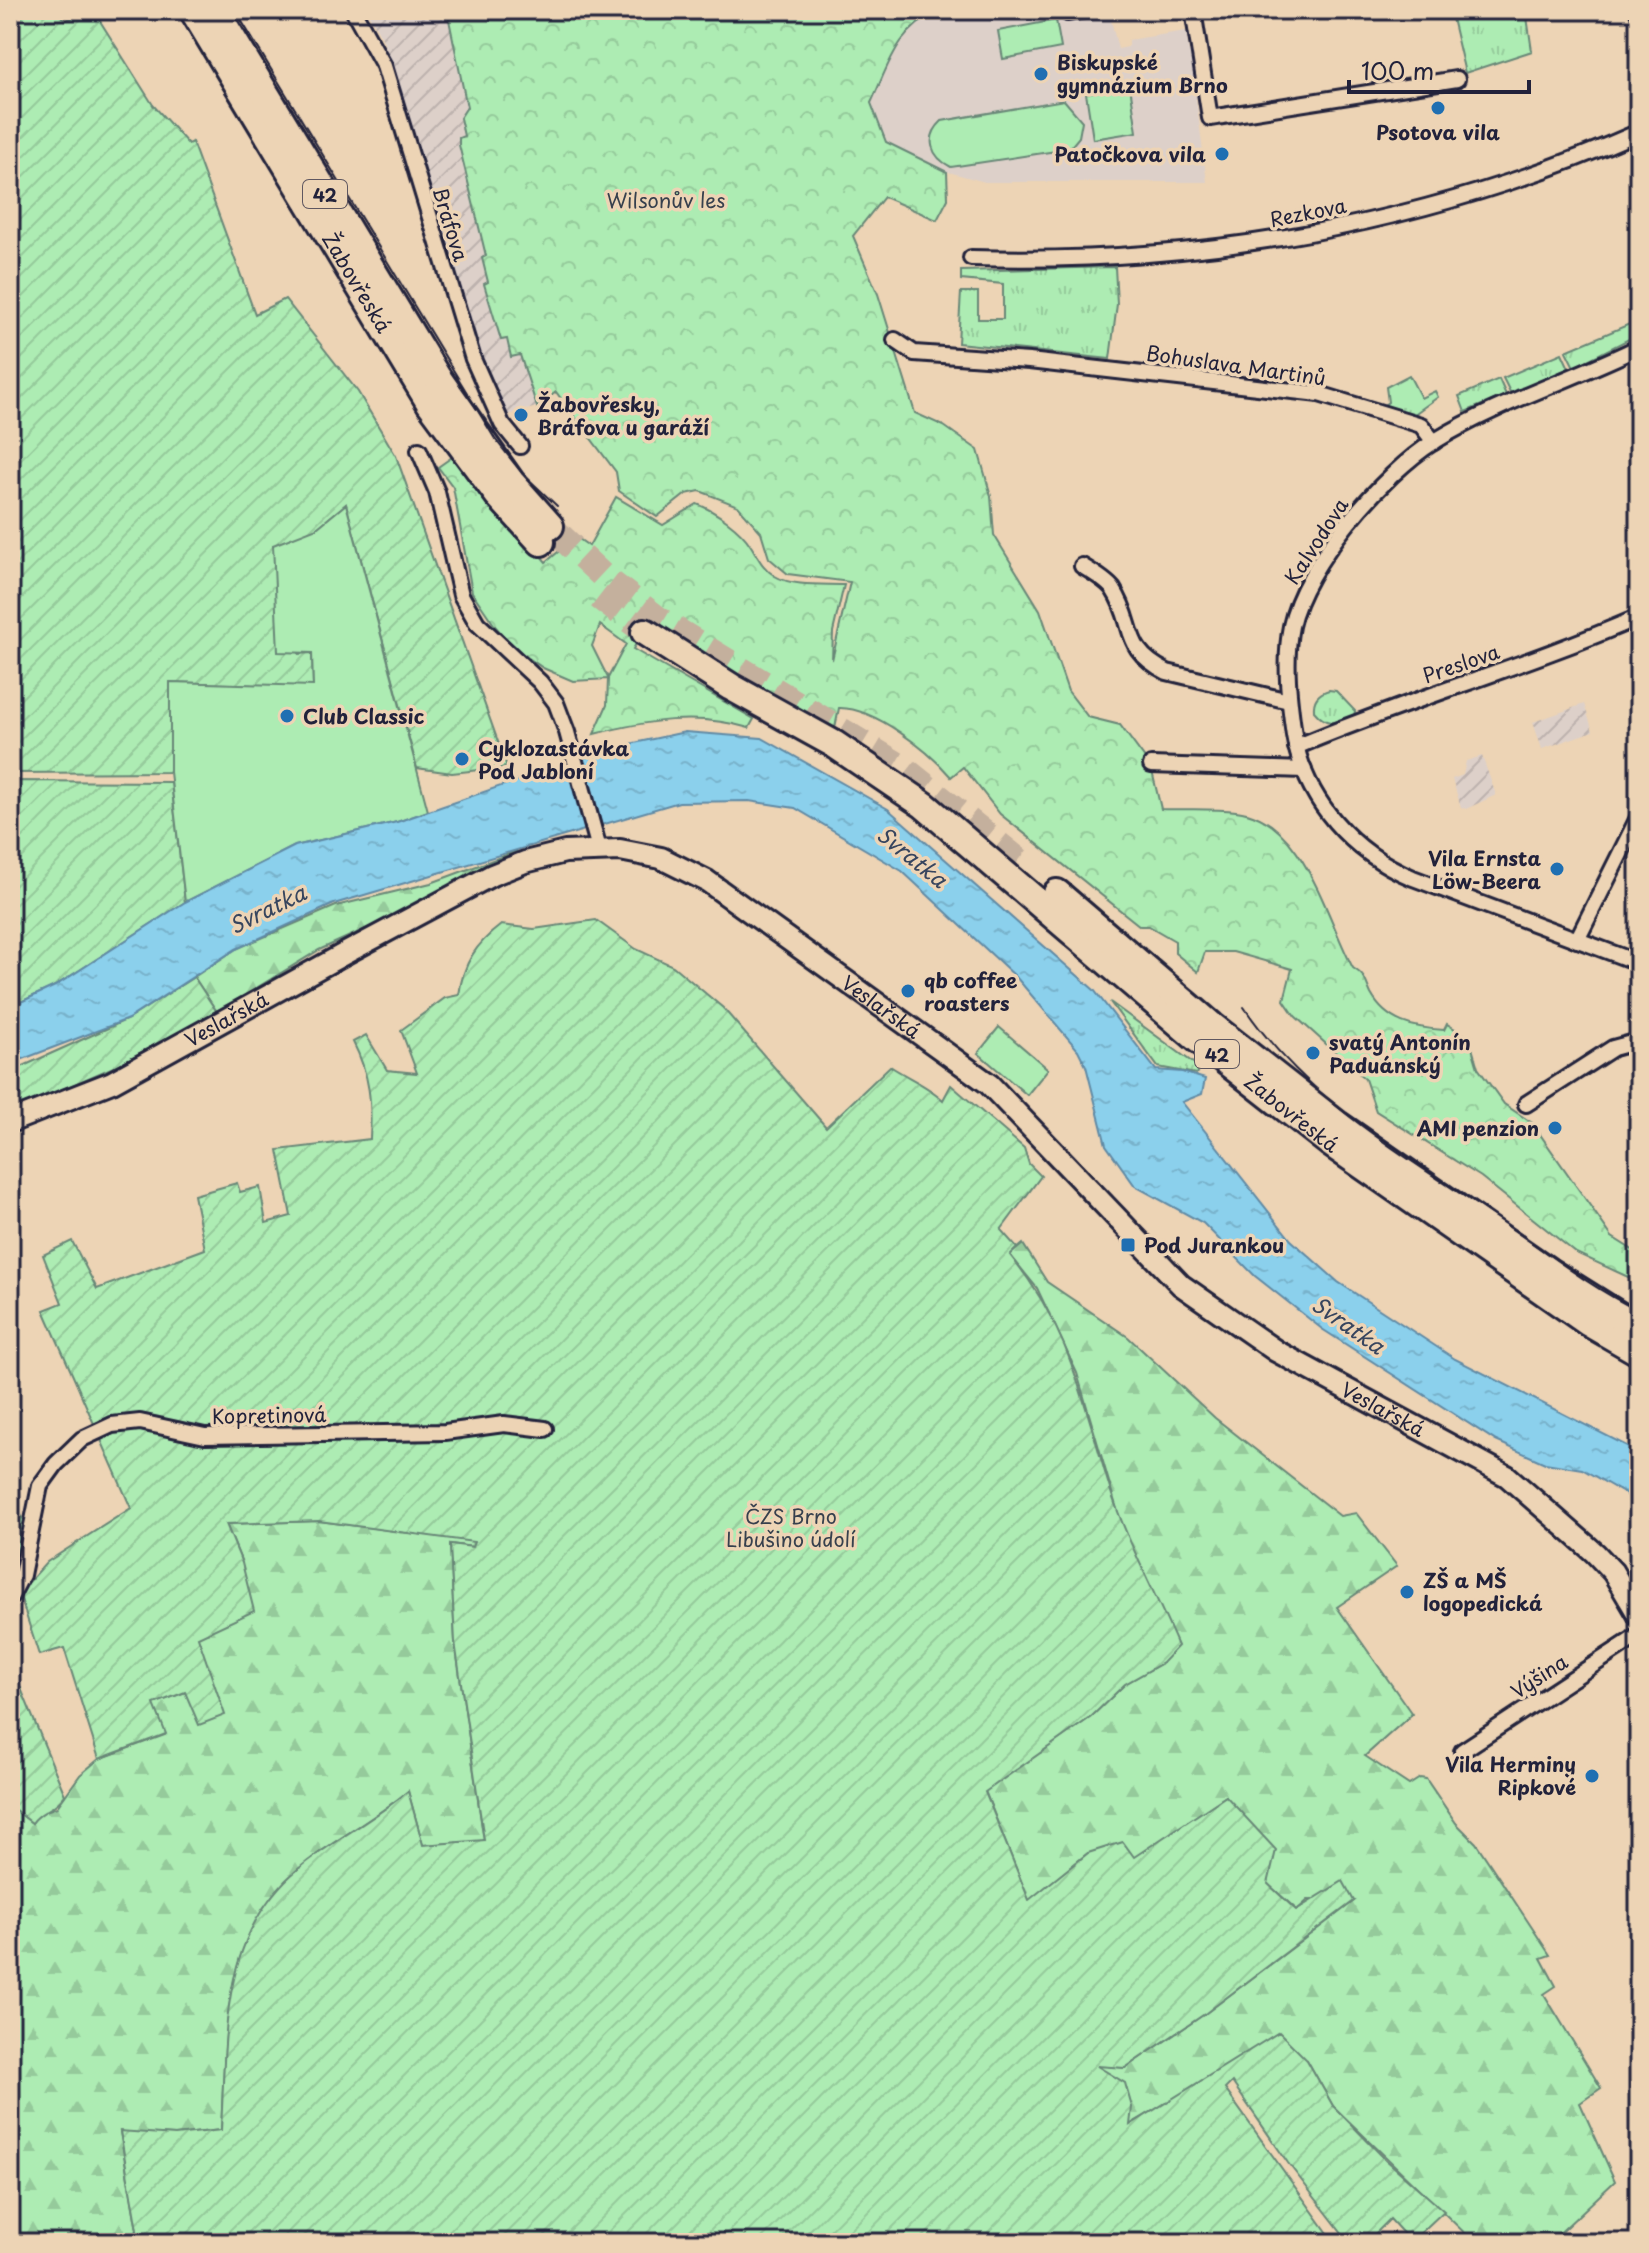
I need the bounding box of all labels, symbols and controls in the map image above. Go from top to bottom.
scale bar [1349,44,1529,94]
place label: Biskupské gymnázium Brno [1057,47,1228,100]
text: 100 m [1361,52,1434,88]
marker: Biskupské gymnázium Brno [1032,65,1050,83]
marker: Psotova vila [1429,99,1447,117]
place label: Psotova vila [1376,117,1500,147]
place label: Patočkova vila [1054,139,1206,169]
marker: Patočkova vila [1213,145,1231,163]
road number: 42 [303,180,347,208]
street label: Bráfova [425,183,477,266]
park label: Wilsonův les [607,185,725,215]
street label: Rezkova [1267,190,1350,234]
street label: Žabovřeská [315,226,399,339]
street label: Bohuslava Martinů [1144,338,1328,392]
place label: Žabovřesky, Bráfova u garáží [537,389,710,442]
marker: Žabovřesky, Bráfova u garáží [512,406,530,424]
street label: Kalvodova [1277,491,1356,590]
street label: Preslova [1419,636,1504,690]
place label: Club Classic [303,701,425,731]
marker: Club Classic [278,707,296,725]
place label: Cyklozastávka Pod Jabloní [478,733,629,786]
marker: Cyklozastávka Pod Jabloní [453,750,471,768]
water label: Svratka [871,817,956,895]
place label: Vila Ernsta Löw-Beera [1428,843,1541,896]
marker: Vila Ernsta Löw-Beera [1548,860,1566,878]
water label: Svratka [223,875,312,941]
place label: qb coffee roasters [924,965,1017,1018]
street label: Veslařská [835,968,928,1046]
marker: qb coffee roasters [899,982,917,1000]
street label: Veslařská [179,983,274,1054]
place label: svatý Antonín Paduánský [1329,1027,1471,1080]
road number: 42 [1195,1040,1239,1068]
marker: svatý Antonín Paduánský [1304,1044,1322,1062]
street label: Žabovřeská [1238,1066,1345,1160]
place label: AMI penzion [1416,1113,1539,1143]
marker: AMI penzion [1546,1119,1564,1137]
place label: Pod Jurankou [1144,1230,1284,1260]
marker: Pod Jurankou [1119,1236,1137,1254]
water label: Svratka [1306,1287,1393,1362]
street label: Veslařská [1336,1374,1431,1444]
street label: Kopretinová [211,1399,327,1431]
park label: ČZS Brno Libušino údolí [726,1501,856,1554]
place label: ZŠ a MŠ logopedická [1423,1565,1543,1618]
marker: ZŠ a MŠ logopedická [1398,1583,1416,1601]
street label: Výšina [1505,1646,1574,1706]
place label: Vila Herminy Ripkové [1445,1749,1576,1802]
marker: Vila Herminy Ripkové [1583,1767,1601,1785]

